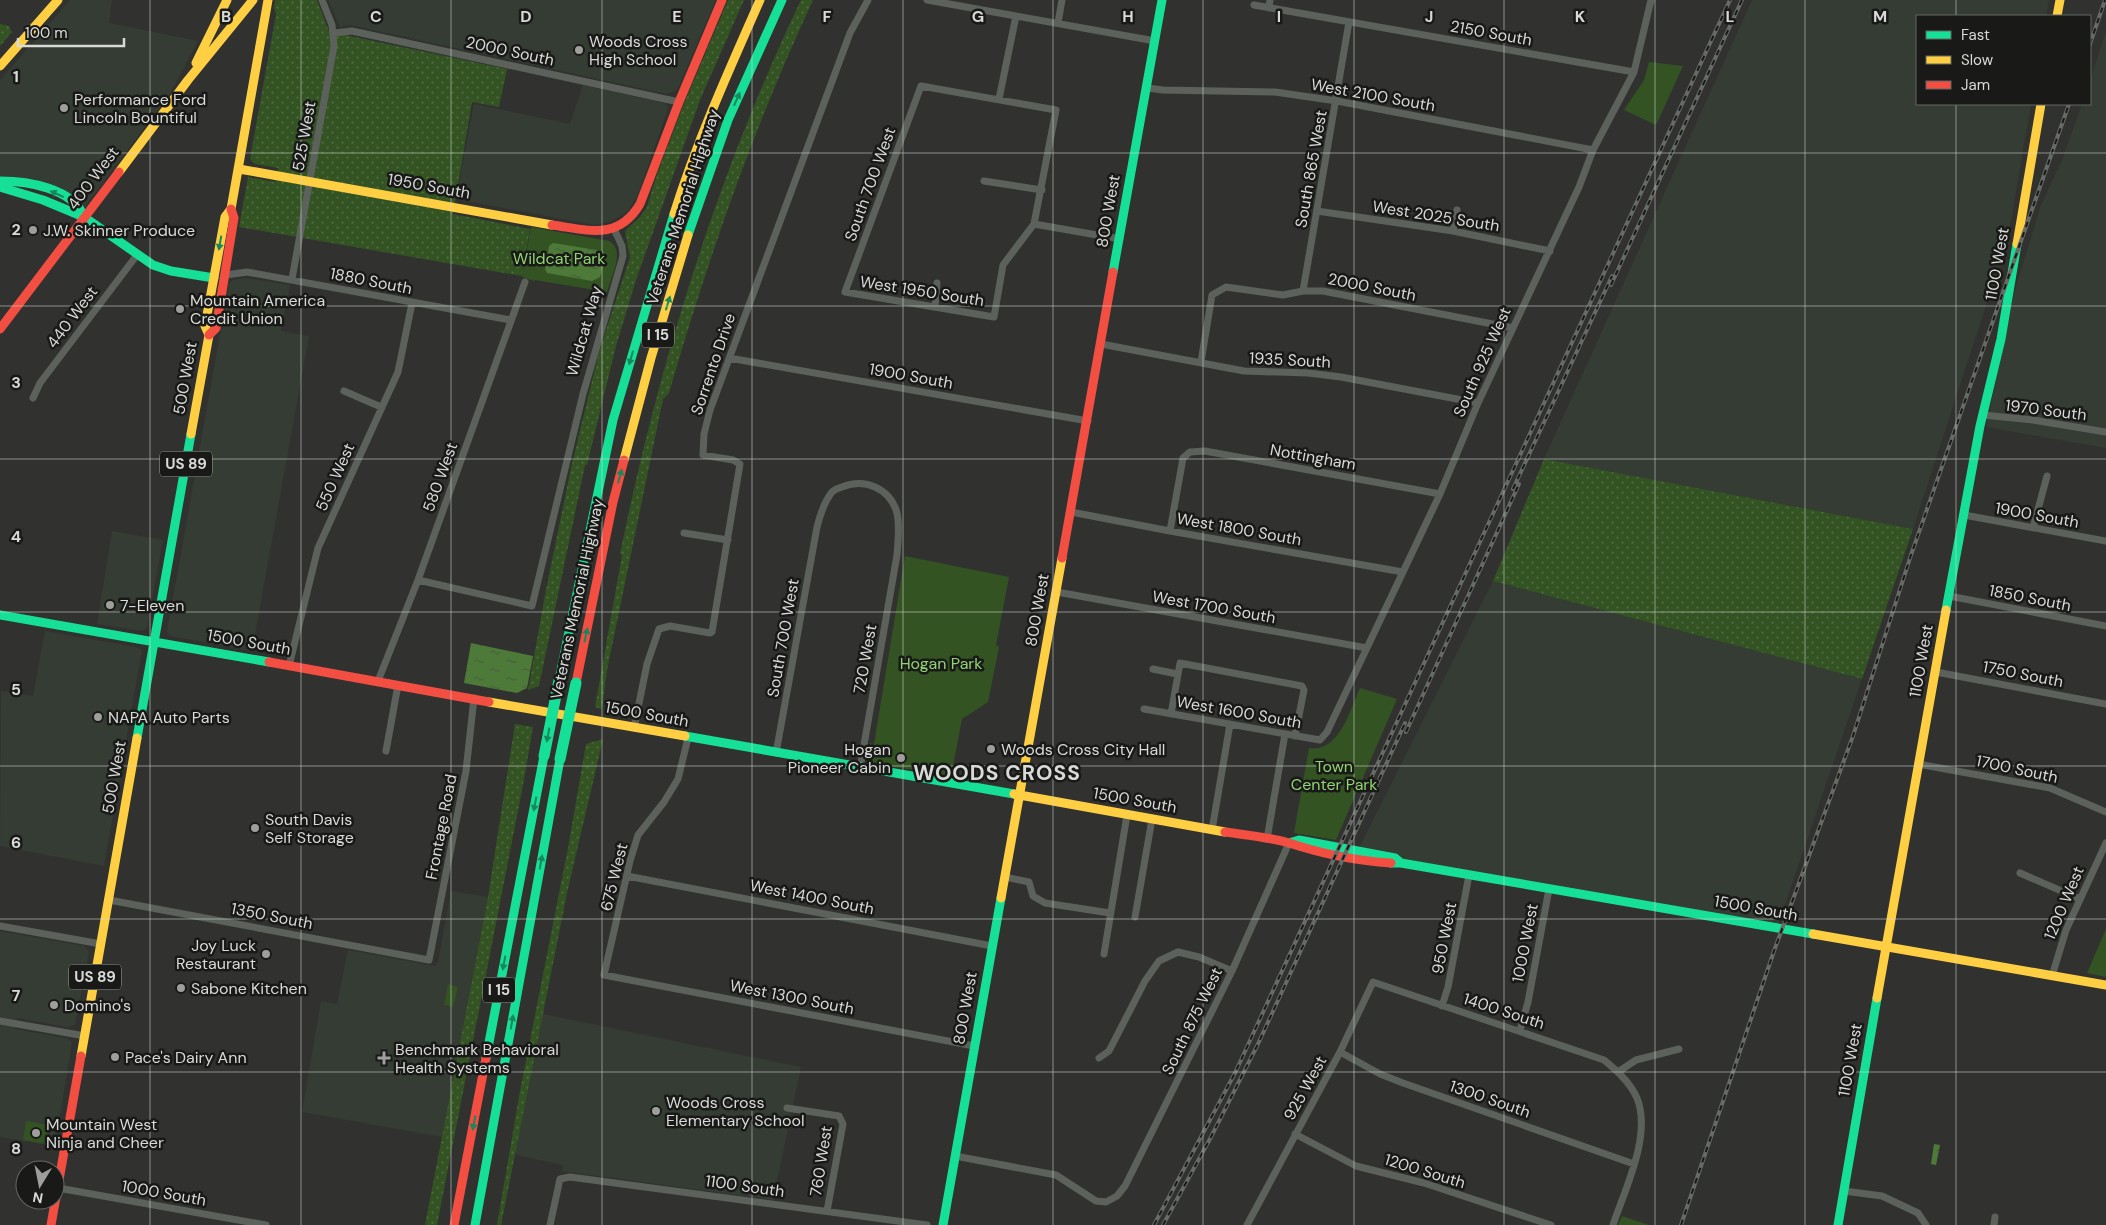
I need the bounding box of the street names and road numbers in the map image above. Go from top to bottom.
street label: 2150 South [1449,15,1533,51]
street label: 2000 South [464,31,556,71]
street label: West 2100 South [1309,74,1437,116]
street label: 525 West [288,99,320,173]
street label: Veterans Memorial Highway [641,106,725,307]
street label: South 865 West [1290,109,1332,229]
street label: South 700 West [840,124,900,244]
street label: 400 West [62,142,124,214]
street label: 1950 South [386,168,472,204]
street label: 800 West [1091,173,1125,249]
street label: West 2025 South [1371,196,1501,236]
street label: 1100 West [1980,226,2014,302]
street label: 1880 South [328,263,414,299]
street label: 2000 South [1326,268,1418,306]
street label: West 1950 South [858,271,986,311]
street label: 440 West [42,282,102,352]
street label: Wildcat Way [561,283,607,379]
street label: South 925 West [1448,304,1516,420]
street label: Sorrento Drive [686,310,740,418]
road number: I 15 [642,322,674,348]
street label: 500 West [168,340,202,416]
street label: 1935 South [1249,347,1331,373]
street label: 1900 South [868,358,954,394]
street label: 1970 South [2004,395,2088,425]
street label: 580 West [418,439,462,515]
street label: Nottingham [1268,439,1358,475]
street label: 550 West [311,440,359,514]
road number: US 89 [160,452,212,476]
street label: Veterans Memorial Highway [545,497,609,701]
street label: 1900 South [1994,497,2080,533]
street label: West 1800 South [1175,508,1303,550]
street label: 800 West [1020,572,1054,648]
street label: South 700 West [762,577,804,699]
street label: 1850 South [1987,580,2073,616]
street label: West 1700 South [1151,586,1277,628]
street label: 720 West [849,623,881,695]
street label: 1100 West [1904,623,1938,699]
street label: 1500 South [206,624,292,660]
street label: 1750 South [1981,656,2065,692]
street label: West 1600 South [1175,691,1303,733]
street label: 1500 South [604,696,690,732]
street label: 500 West [97,739,131,815]
street label: 1700 South [1974,750,2060,788]
street label: Frontage Road [420,772,462,882]
street label: 1500 South [1092,782,1178,818]
street label: 675 West [595,841,633,913]
street label: 1200 West [2039,863,2089,943]
street label: West 1400 South [748,875,876,919]
street label: 1500 South [1713,890,1799,926]
street label: 1350 South [229,898,315,934]
street label: 950 West [1427,900,1461,976]
street label: 1000 West [1507,902,1543,984]
road number: US 89 [69,964,121,990]
street label: South 875 West [1157,964,1227,1078]
street label: 800 West [948,970,982,1046]
street label: West 1300 South [728,975,856,1019]
road number: I 15 [483,978,515,1002]
street label: 1400 South [1461,988,1547,1034]
street label: 1100 West [1833,1022,1867,1098]
street label: 925 West [1279,1052,1331,1124]
street label: 1300 South [1447,1075,1533,1123]
street label: 760 West [805,1124,837,1198]
street label: 1200 South [1382,1149,1468,1193]
street label: 1100 South [704,1170,786,1202]
street label: 1000 South [120,1175,208,1211]

